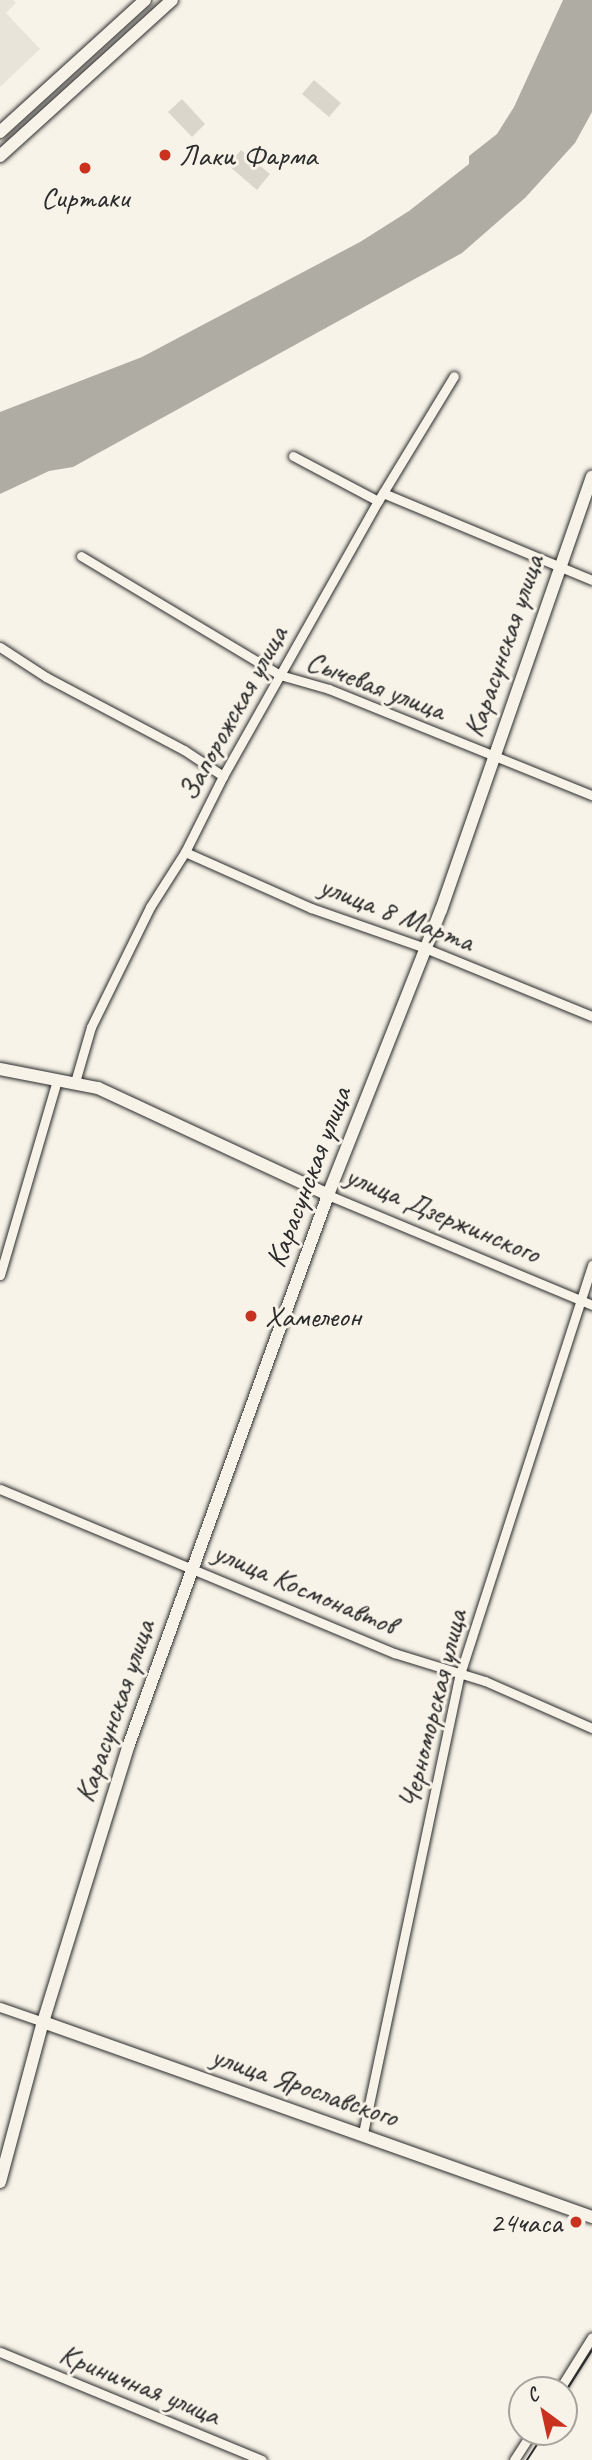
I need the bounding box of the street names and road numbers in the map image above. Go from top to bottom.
street label: Карасунская улица [455,549,551,743]
street label: Запорожская улица [169,618,295,808]
street label: Сычевая улица [301,642,451,728]
street label: улица 8 Марта [315,867,479,959]
street label: Карасунская улица [257,1081,359,1273]
street label: улица Дзержинского [341,1157,545,1271]
street label: улица Космонавтов [206,1532,404,1644]
street label: Черноморская улица [390,1605,474,1813]
street label: Карасунская улица [66,1614,162,1808]
street label: улица Ярославского [207,2037,403,2135]
street label: Криничная улица [53,2335,227,2433]

